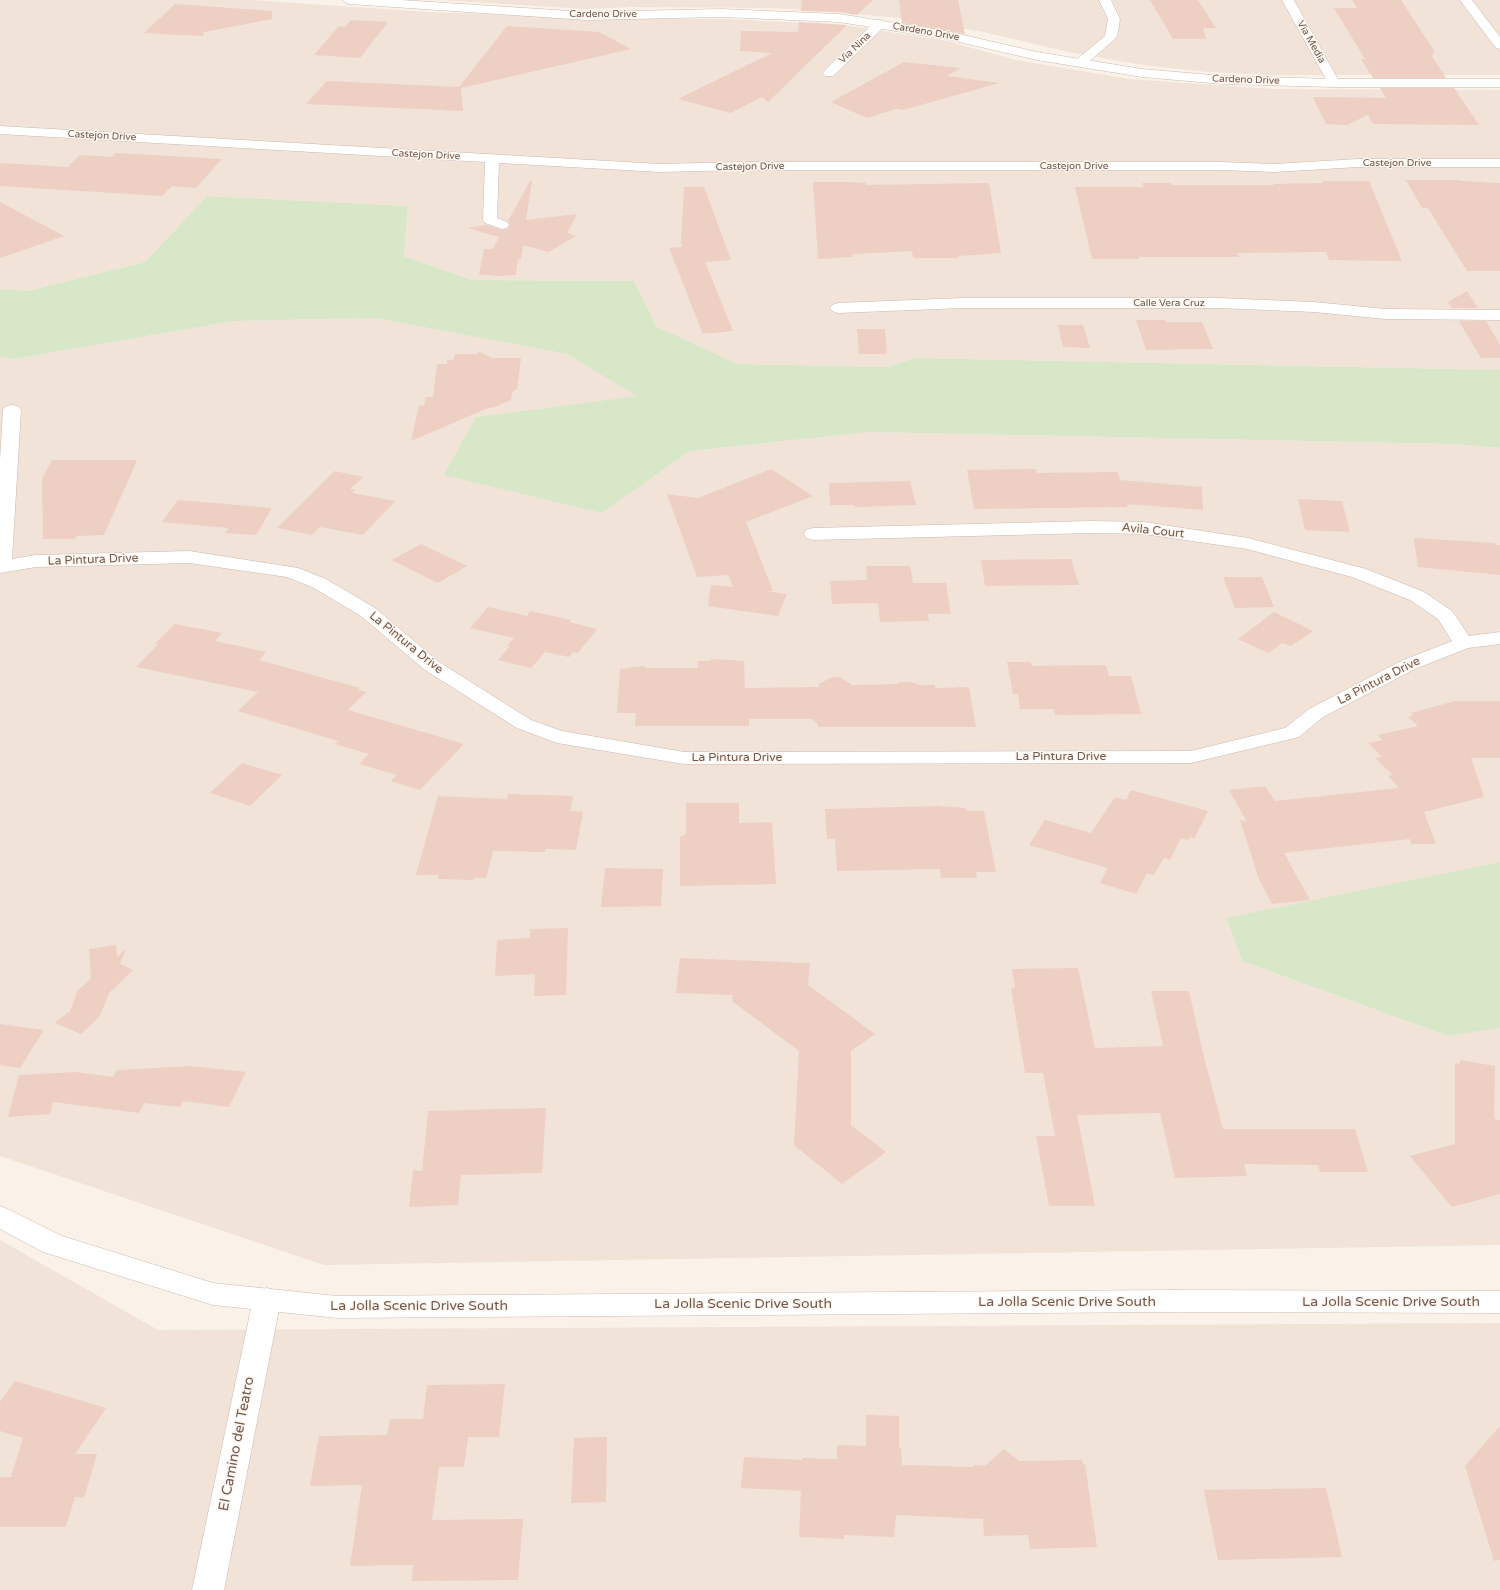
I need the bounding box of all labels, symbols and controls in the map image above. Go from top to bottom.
street label: Cardeno Drive [569,8,637,20]
street label: Via Media [1294,18,1328,66]
street label: Cardeno Drive [892,20,960,44]
street label: Via Nina [837,30,873,66]
street label: Cardeno Drive [1212,73,1280,87]
street label: Castejon Drive [67,128,137,144]
street label: Castejon Drive [391,147,461,163]
street label: Castejon Drive [1363,157,1431,169]
street label: Castejon Drive [716,160,784,174]
street label: Castejon Drive [1040,160,1108,172]
street label: Calle Vera Cruz [1133,297,1205,309]
street label: Avila Court [1121,521,1185,541]
street label: La Pintura Drive [47,551,139,569]
street label: La Pintura Drive [366,609,446,677]
street label: La Pintura Drive [1335,654,1423,708]
street label: La Pintura Drive [1016,750,1106,764]
street label: La Pintura Drive [692,751,782,765]
street label: La Jolla Scenic Drive South [978,1294,1156,1310]
street label: La Jolla Scenic Drive South [1302,1294,1480,1310]
street label: La Jolla Scenic Drive South [654,1296,832,1312]
street label: La Jolla Scenic Drive South [330,1298,508,1314]
street label: El Camino del Teatro [216,1375,258,1513]

